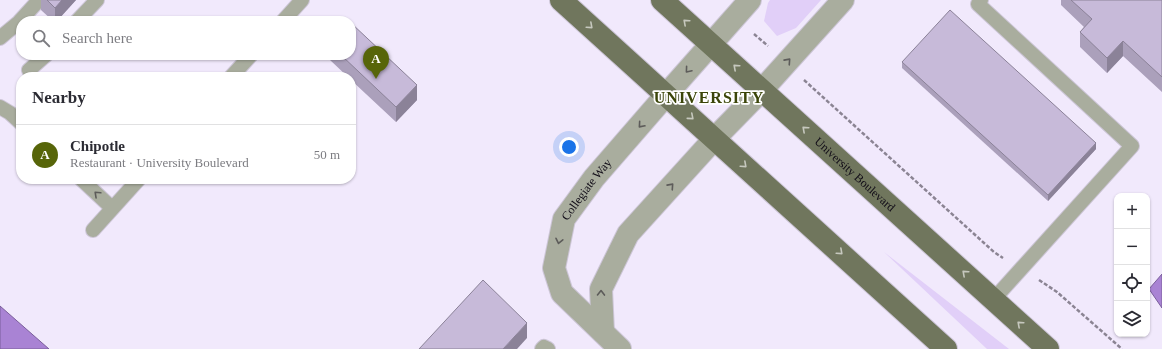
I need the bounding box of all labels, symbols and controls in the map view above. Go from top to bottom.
search box [16,16,356,60]
one-way arrow [683,19,691,27]
one-way arrow [585,22,593,29]
icon: search [30,27,52,49]
text: Search here [62,30,132,46]
pin: A [363,46,389,79]
one-way arrow [783,58,791,66]
one-way arrow [733,64,741,71]
one-way arrow [686,65,693,72]
text: Nearby [32,88,86,107]
district label: UNIVERSITY [654,89,764,106]
one-way arrow [686,112,694,120]
one-way arrow [638,120,645,127]
one-way arrow [802,126,810,134]
street label: University Boulevard [812,134,898,214]
your location [559,137,579,157]
text: Chipotle [70,138,125,154]
text: A [40,147,50,162]
text: 50 m [314,147,340,162]
text: Restaurant · University Boulevard [70,155,249,170]
street label: Collegiate Way [558,156,615,223]
one-way arrow [739,160,747,167]
one-way arrow [666,184,673,191]
one-way arrow [94,191,102,198]
map controls [1114,193,1150,337]
button: + [1114,193,1150,229]
button: − [1114,229,1150,265]
one-way arrow [556,238,564,244]
one-way arrow [835,248,843,255]
button: locate [1114,265,1150,301]
one-way arrow [962,271,969,278]
one-way arrow [597,290,606,297]
button: layers [1114,301,1150,337]
one-way arrow [1018,322,1025,329]

